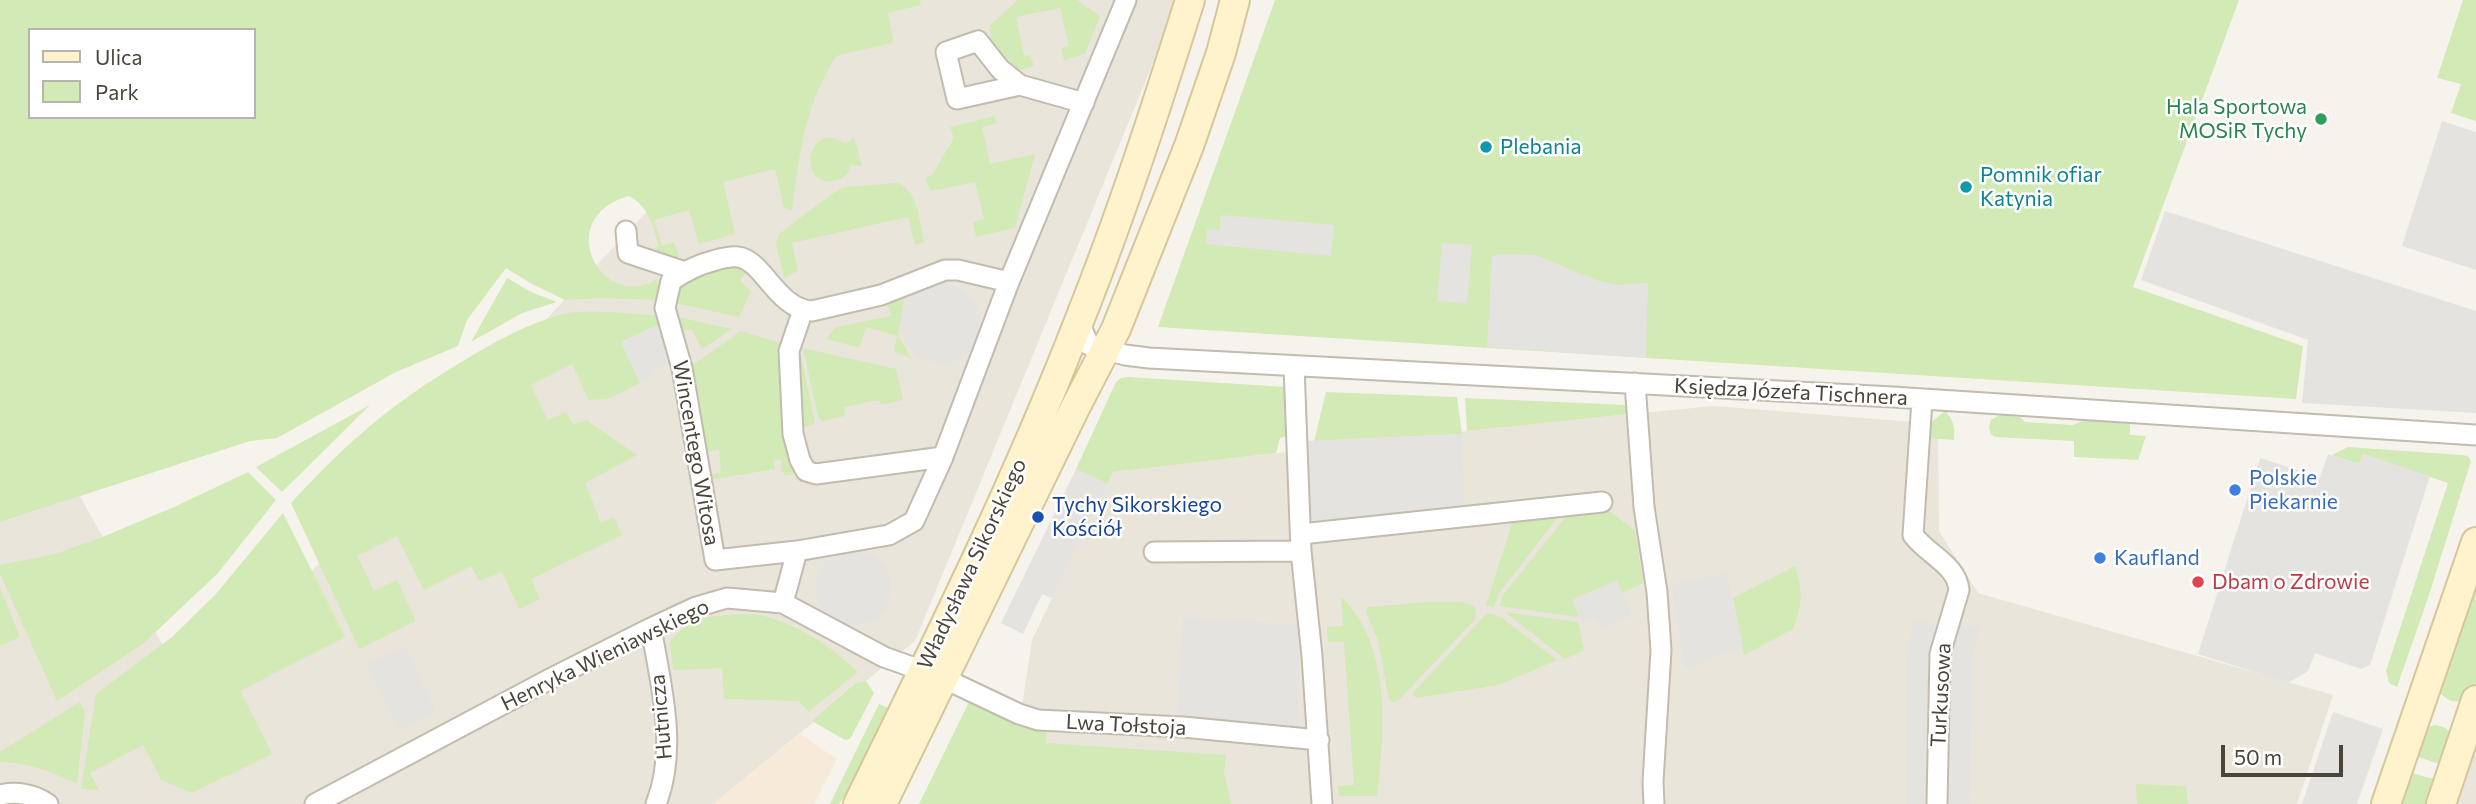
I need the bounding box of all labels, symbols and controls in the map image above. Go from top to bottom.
legend [28,28,256,119]
text: Ulica [95,44,142,69]
text: Park [95,79,139,104]
place label: Hala Sportowa MOSiR Tychy [2166,94,2307,144]
marker: Hala Sportowa MOSiR Tychy [2313,111,2329,127]
place label: Plebania [1500,134,1581,160]
marker: Plebania [1478,139,1494,155]
place label: Pomnik ofiar Katynia [1980,162,2102,212]
marker: Pomnik ofiar Katynia [1958,179,1974,195]
street label: Wincentego Witosa [667,358,725,548]
street label: Księdza Józefa Tischnera [1674,373,1908,411]
street label: Władysława Sikorskiego [912,455,1032,673]
place label: Polskie Piekarnie [2249,465,2338,515]
marker: Polskie Piekarnie [2227,482,2243,498]
place label: Tychy Sikorskiego Kościół [1052,492,1222,542]
marker: Tychy Sikorskiego Kościół [1030,509,1046,525]
place label: Kaufland [2114,545,2200,571]
marker: Kaufland [2092,550,2108,566]
place label: Dbam o Zdrowie [2212,569,2369,595]
marker: Dbam o Zdrowie [2190,574,2206,590]
street label: Henryka Wieniawskiego [497,594,713,716]
street label: Turkusowa [1926,642,1956,748]
street label: Hutnicza [645,673,677,761]
street label: Lwa Tołstoja [1065,709,1187,741]
scale bar [2224,730,2346,774]
text: 50 m [2234,744,2282,769]

